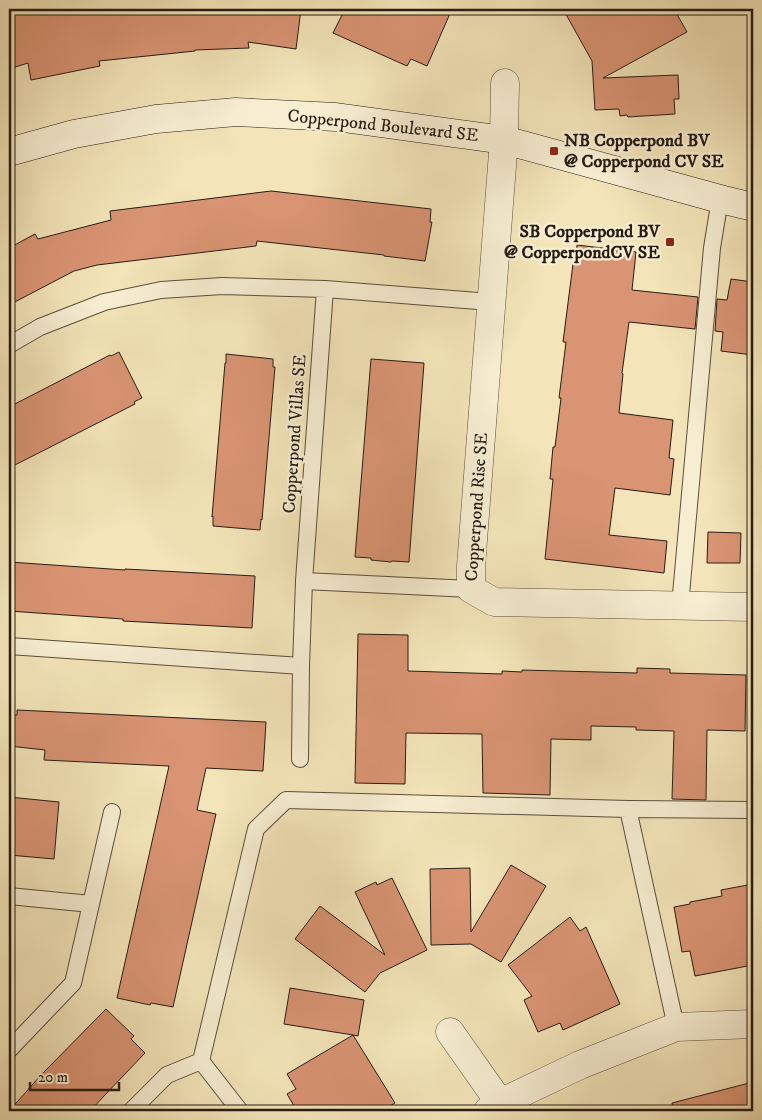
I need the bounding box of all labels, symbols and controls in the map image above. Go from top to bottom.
street label: Copperpond Boulevard SE [286,105,480,147]
place label: NB Copperpond BV @ Copperpond CV SE [564,130,724,173]
marker: NB Copperpond BV @ Copperpond CV SE [548,145,560,157]
place label: SB Copperpond BV @ CopperpondCV SE [504,221,662,264]
marker: SB Copperpond BV @ CopperpondCV SE [664,236,676,248]
street label: Copperpond Villas SE [278,354,312,514]
street label: Copperpond Rise SE [461,432,493,582]
scale bar [30,1060,119,1092]
text: 20 m [38,1068,68,1087]

